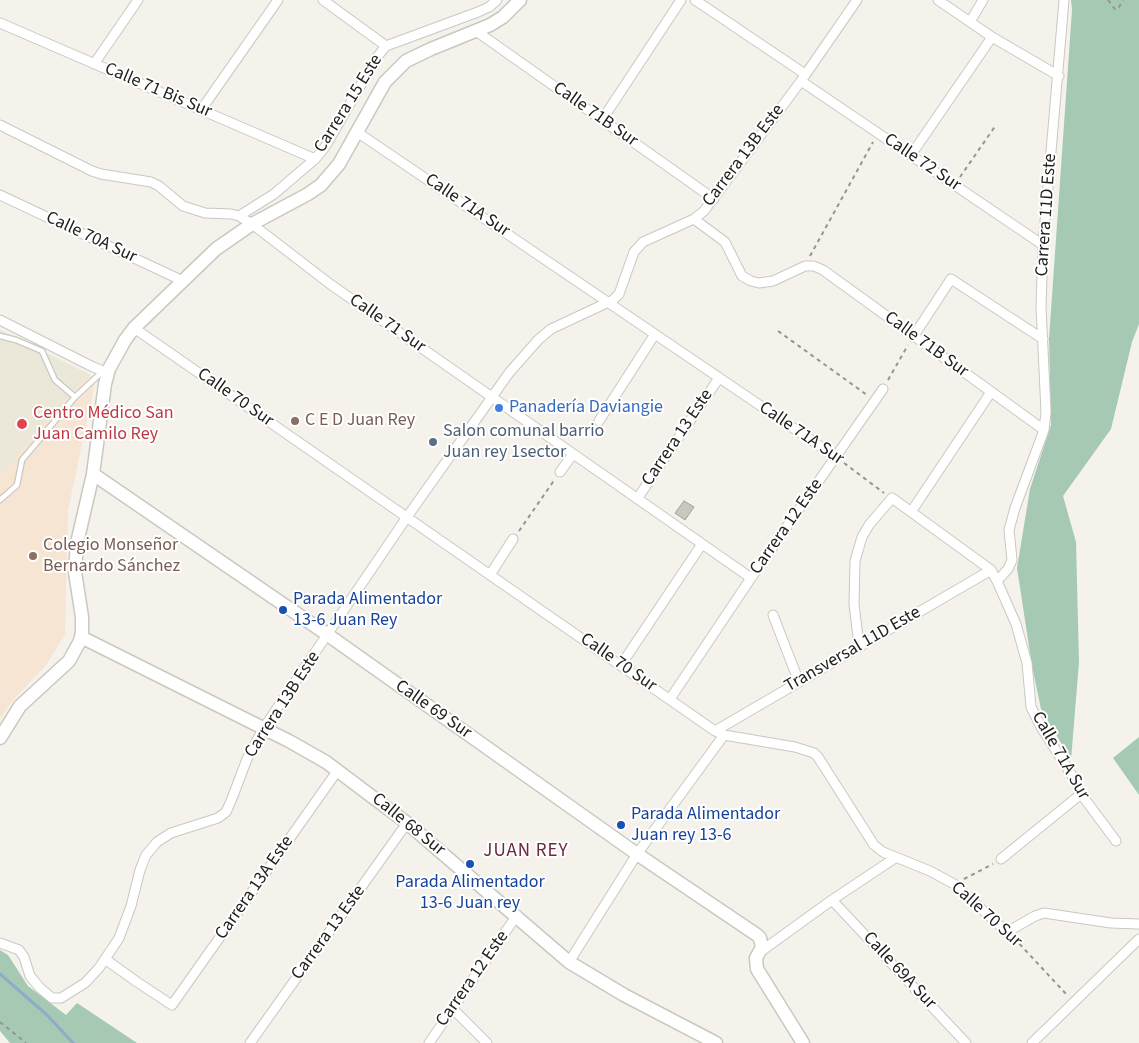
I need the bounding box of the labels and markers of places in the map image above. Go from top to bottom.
place label: Panadería Daviangie [509,397,663,419]
marker: Panadería Daviangie [493,402,505,414]
place label: Centro Médico San Juan Camilo Rey [33,403,174,446]
place label: C E D Juan Rey [305,410,415,432]
marker: C E D Juan Rey [289,415,301,427]
marker: Centro Médico San Juan Camilo Rey [15,417,29,431]
place label: Salon comunal barrio Juan rey 1sector [443,421,604,464]
marker: Salon comunal barrio Juan rey 1sector [427,436,439,448]
place label: Colegio Monseñor Bernardo Sánchez [43,535,180,578]
marker: Colegio Monseñor Bernardo Sánchez [27,550,39,562]
place label: Parada Alimentador 13-6 Juan Rey [293,589,442,632]
marker: Parada Alimentador 13-6 Juan Rey [277,604,289,616]
place label: Parada Alimentador Juan rey 13-6 [631,804,780,846]
marker: Parada Alimentador Juan rey 13-6 [615,819,627,831]
marker: Parada Alimentador 13-6 Juan rey [464,858,476,870]
place label: Parada Alimentador 13-6 Juan rey [395,872,545,914]

